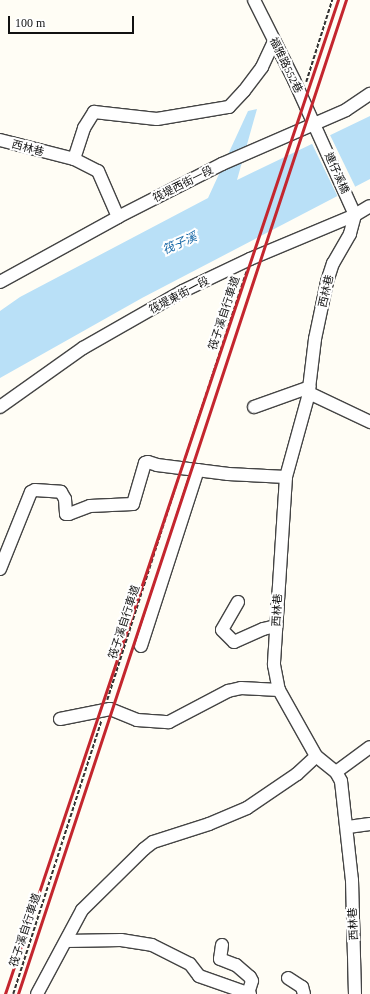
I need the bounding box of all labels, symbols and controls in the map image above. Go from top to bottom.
scale bar [10,8,136,34]
text: 100 m [15,16,45,30]
street label: 福雅路552巷 [267,35,305,95]
street label: 西林巷 [10,137,46,159]
street label: 連仔溪橋 [322,150,352,196]
street label: 筏堤西街一段 [151,163,215,205]
water label: 筏子溪 [161,230,199,258]
street label: 西林巷 [316,273,336,309]
street label: 筏堤東街一段 [147,274,211,316]
street label: 筏子溪自行車道 [206,274,242,352]
street label: 筏子溪自行車道 [106,583,142,661]
street label: 西林巷 [270,593,284,627]
street label: 筏子溪自行車道 [7,891,43,969]
street label: 西林巷 [346,907,360,941]

